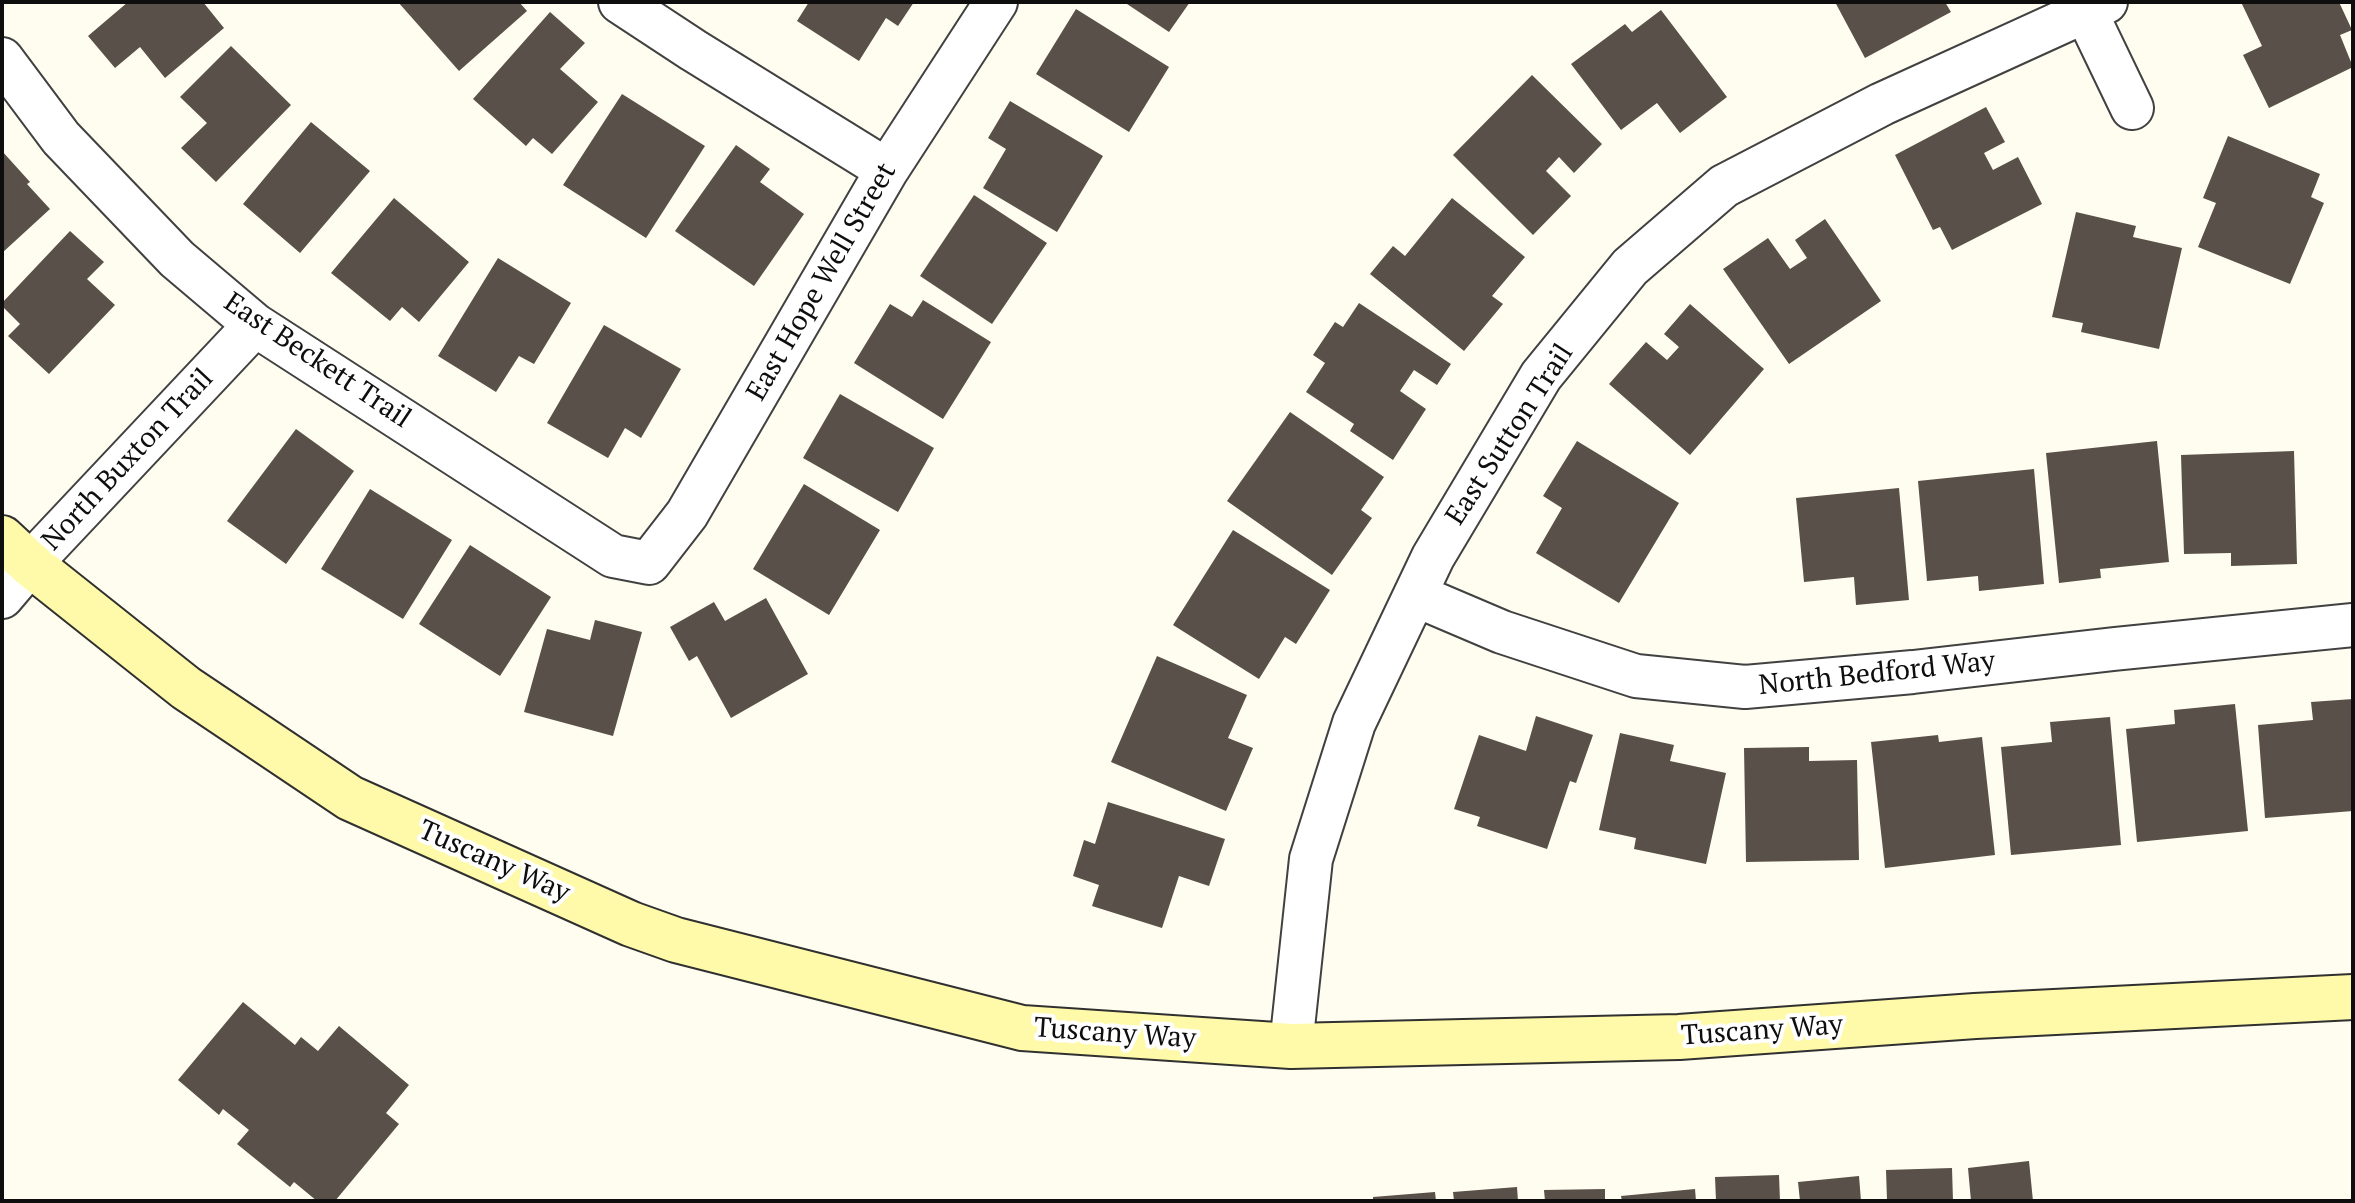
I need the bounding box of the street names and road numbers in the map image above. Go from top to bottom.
street label: East Hope Well Street [740,157,904,407]
street label: East Beckett Trail [217,286,417,436]
street label: East Sutton Trail [1439,338,1581,532]
street label: North Buxton Trail [35,362,221,558]
street label: North Bedford Way [1757,645,1997,703]
street label: Tuscany Way [413,814,575,910]
street label: Tuscany Way [1680,1009,1844,1053]
street label: Tuscany Way [1033,1012,1197,1056]

